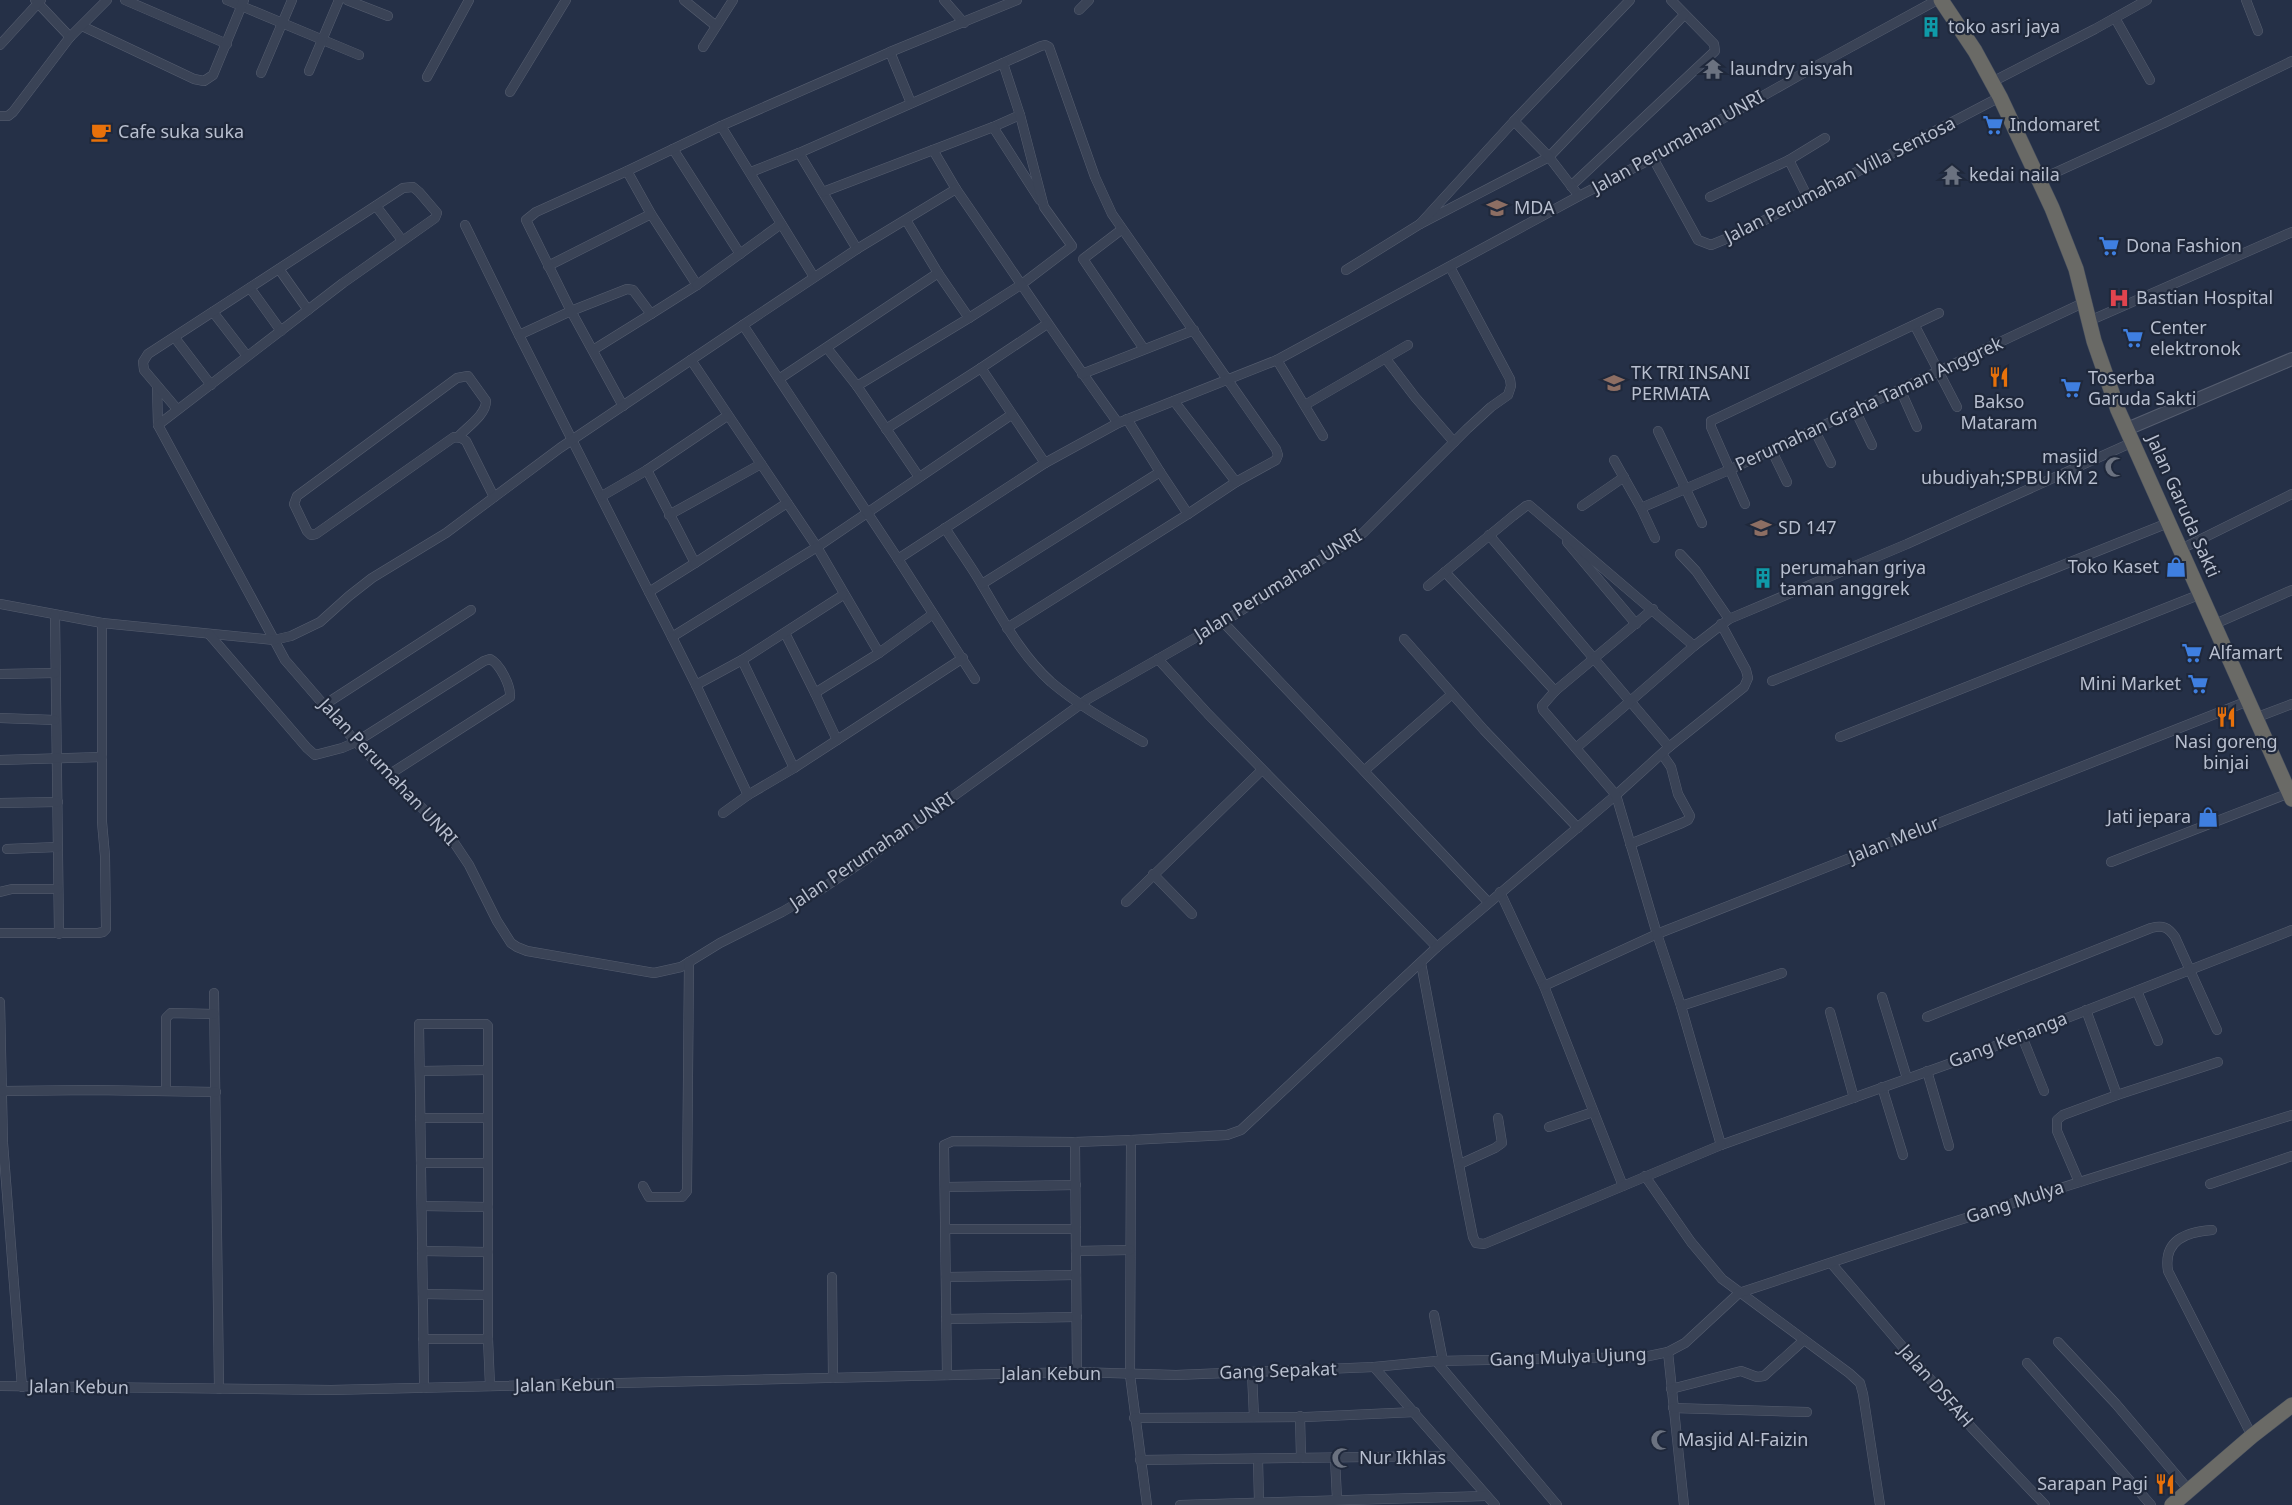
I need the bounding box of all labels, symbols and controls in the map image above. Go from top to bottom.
place label: toko asri jaya [1948,14,2060,38]
building icon: toko asri jaya [1919,15,1943,39]
place label: laundry aisyah [1730,56,1853,80]
temple icon: laundry aisyah [1701,57,1725,81]
street label: Jalan Perumahan UNRI [1585,84,1768,199]
street label: Jalan Perumahan Villa Sentosa [1718,110,1959,249]
place label: Indomaret [2010,112,2100,136]
supermarket icon: Indomaret [1981,113,2005,137]
place label: Cafe suka suka [118,119,244,143]
cafe icon: Cafe suka suka [89,120,113,144]
place label: kedai naila [1969,162,2060,186]
temple icon: kedai naila [1940,163,1964,187]
place label: MDA [1514,195,1555,219]
school or university icon: MDA [1485,196,1509,220]
place label: Dona Fashion [2126,233,2242,257]
supermarket icon: Dona Fashion [2097,234,2121,258]
place label: Bastian Hospital [2136,285,2273,309]
hospital icon: Bastian Hospital [2107,286,2131,310]
place label: Center elektronok [2150,315,2241,360]
supermarket icon: Center elektronok [2121,326,2145,350]
street label: Perumahan Graha Taman Anggrek [1731,330,2007,476]
place label: TK TRI INSANI PERMATA [1631,360,1750,405]
restaurant icon: Bakso Mataram [1987,365,2011,389]
place label: Toserba Garuda Sakti [2088,365,2196,410]
school or university icon: TK TRI INSANI PERMATA [1602,371,1626,395]
supermarket icon: Toserba Garuda Sakti [2059,376,2083,400]
place label: Bakso Mataram [1960,389,2038,434]
street label: Jalan Garuda Sakti [2141,429,2226,581]
place label: masjid ubudiyah;SPBU KM 2 [1921,444,2098,489]
mosque icon: masjid ubudiyah;SPBU KM 2 [2103,455,2127,479]
place label: SD 147 [1778,515,1837,539]
school or university icon: SD 147 [1749,516,1773,540]
street label: Jalan Perumahan UNRI [1187,523,1366,647]
place label: Toko Kaset [2068,554,2159,578]
place label: perumahan griya taman anggrek [1780,555,1926,600]
shop icon: Toko Kaset [2164,555,2188,579]
building icon: perumahan griya taman anggrek [1751,566,1775,590]
place label: Alfamart [2209,640,2283,664]
supermarket icon: Alfamart [2180,641,2204,665]
place label: Mini Market [2079,671,2181,695]
supermarket icon: Mini Market [2186,672,2210,696]
street label: Jalan Perumahan UNRI [313,691,463,850]
restaurant icon: Nasi goreng binjai [2214,705,2238,729]
place label: Nasi goreng binjai [2174,729,2278,774]
street label: Jalan Perumahan UNRI [783,786,958,915]
place label: Jati jepara [2105,804,2191,828]
shop icon: Jati jepara [2196,805,2220,829]
street label: Jalan Melur [1843,810,1943,869]
street label: Gang Kenanga [1945,1005,2070,1073]
street label: Gang Mulya [1963,1174,2067,1228]
street label: Jalan DSFAH [1893,1337,1979,1432]
street label: Gang Mulya Ujung [1489,1341,1647,1371]
street label: Gang Sepakat [1219,1356,1338,1384]
street label: Jalan Kebun [999,1361,1101,1385]
street label: Jalan Kebun [513,1371,615,1397]
street label: Jalan Kebun [27,1373,129,1399]
place label: Masjid Al-Faizin [1678,1427,1808,1451]
mosque icon: Masjid Al-Faizin [1649,1428,1673,1452]
place label: Nur Ikhlas [1359,1445,1446,1469]
mosque icon: Nur Ikhlas [1330,1446,1354,1470]
place label: Sarapan Pagi [2037,1471,2148,1495]
restaurant icon: Sarapan Pagi [2153,1472,2177,1496]

